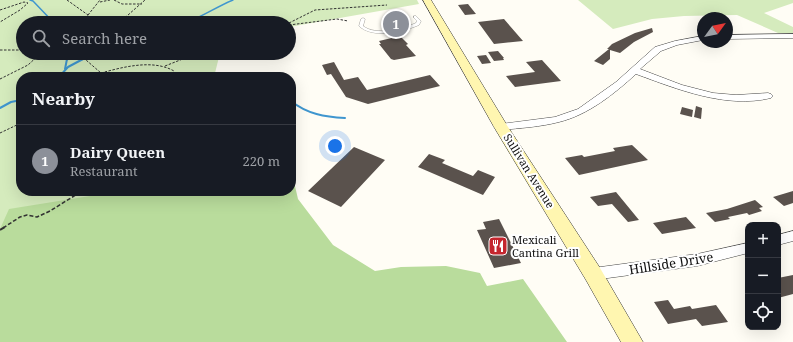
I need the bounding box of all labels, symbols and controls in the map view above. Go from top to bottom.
pin: 1 [383,9,409,39]
north arrow [697,12,733,48]
search box [16,16,296,60]
icon: search [30,27,52,49]
text: Search here [62,28,147,48]
text: Nearby [32,87,95,110]
street label: Sullivan Avenue [501,131,558,211]
your location [325,136,345,156]
text: Dairy Queen [70,142,165,162]
text: 1 [41,152,49,170]
text: 220 m [243,152,280,170]
text: Restaurant [70,162,138,180]
map controls [745,222,781,330]
button: + [745,222,781,258]
place label: Mexicali Cantina Grill [512,232,580,260]
restaurant icon: Mexicali Cantina Grill [487,235,509,257]
street label: Hillside Drive [628,247,714,279]
button: − [745,258,781,294]
button: locate [745,294,781,330]

